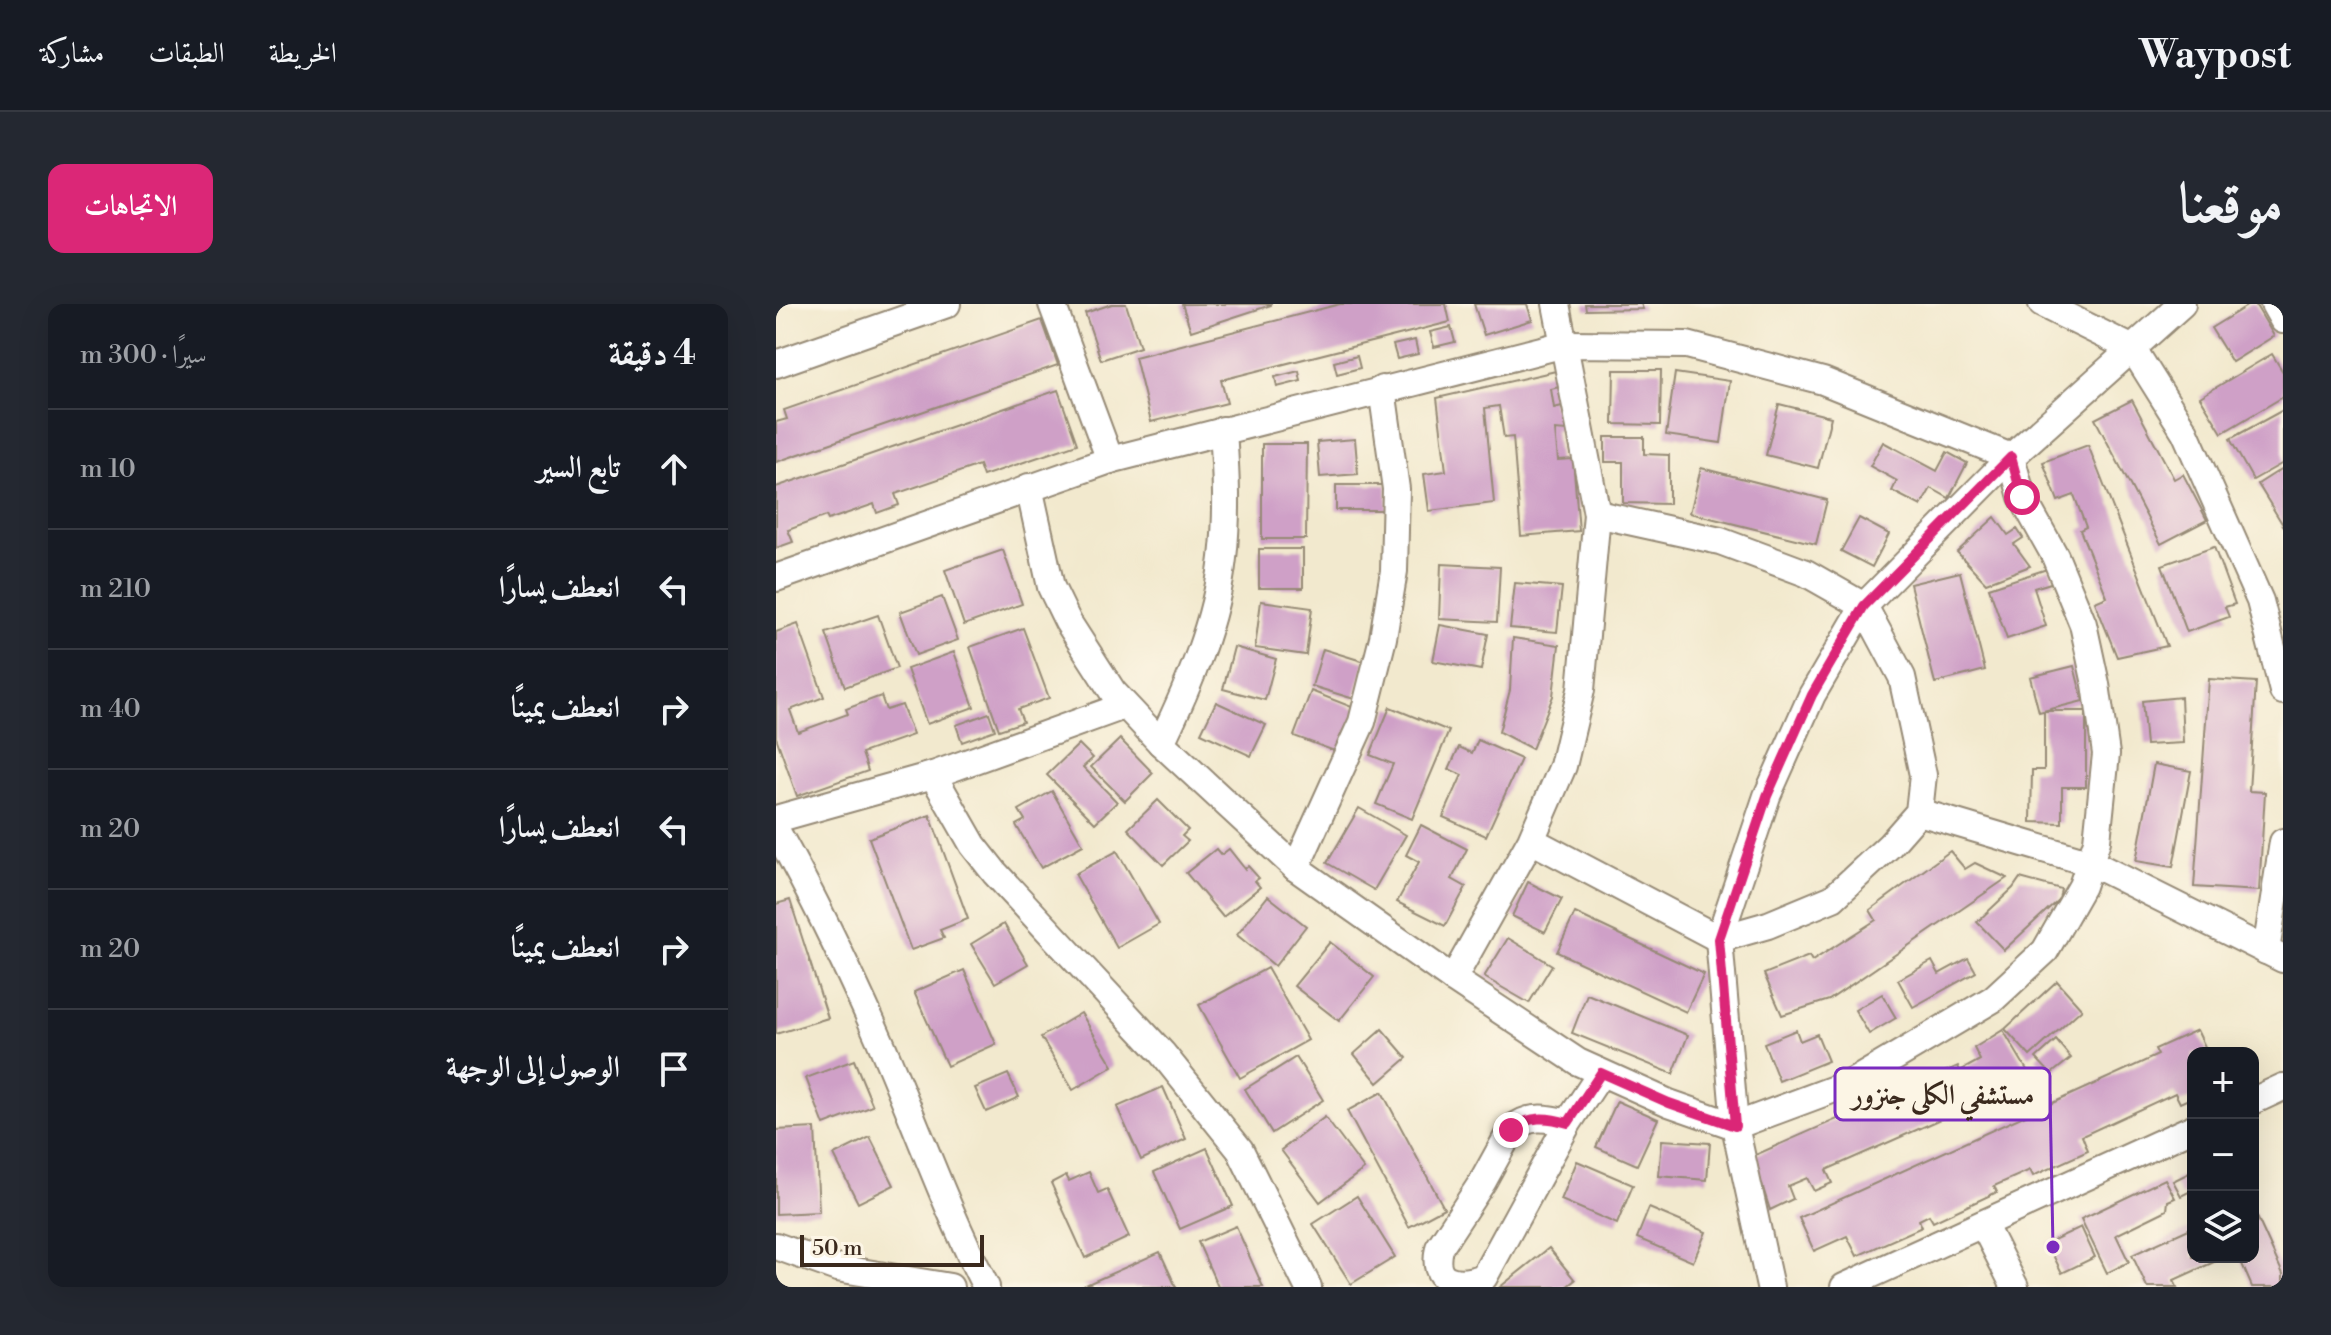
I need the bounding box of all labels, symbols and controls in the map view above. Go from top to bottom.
text: Waypost [2139,32,2291,79]
text: مشاركة [40,36,104,71]
text: الطبقات [148,36,225,71]
text: الخريطة [269,36,337,71]
button: الاتجاهات [48,164,213,253]
text: موقعنا [2178,170,2283,240]
text: 4 دقيقة [608,333,696,375]
text: سيرًا · 300 m [80,339,207,371]
icon: ahead [652,447,696,491]
text: تابع السير [537,449,620,487]
text: 10 m [80,453,136,485]
route start [2004,479,2040,515]
icon: left [652,567,696,611]
text: انعطف يسارًا [499,569,620,607]
text: 210 m [80,573,151,605]
icon: right [652,687,696,731]
text: انعطف يمينًا [511,689,620,727]
text: 40 m [80,693,141,725]
icon: left [652,807,696,851]
text: انعطف يسارًا [499,809,620,847]
text: 20 m [80,813,140,845]
icon: right [652,927,696,971]
text: انعطف يمينًا [511,929,620,967]
text: 20 m [80,933,140,965]
icon: arrive [652,1047,696,1091]
map controls [2187,1047,2259,1263]
button: + [2187,1047,2259,1119]
text: الوصول إلى الوجهة [446,1049,620,1087]
callout: مستشفي الكلى جنزور [1835,1068,2050,1120]
text: مستشفي الكلى جنزور [1849,1078,2034,1122]
route end [1493,1112,1529,1148]
button: − [2187,1119,2259,1191]
button: layers [2187,1191,2259,1263]
scale bar [800,1231,984,1267]
text: 50 m [812,1235,863,1262]

